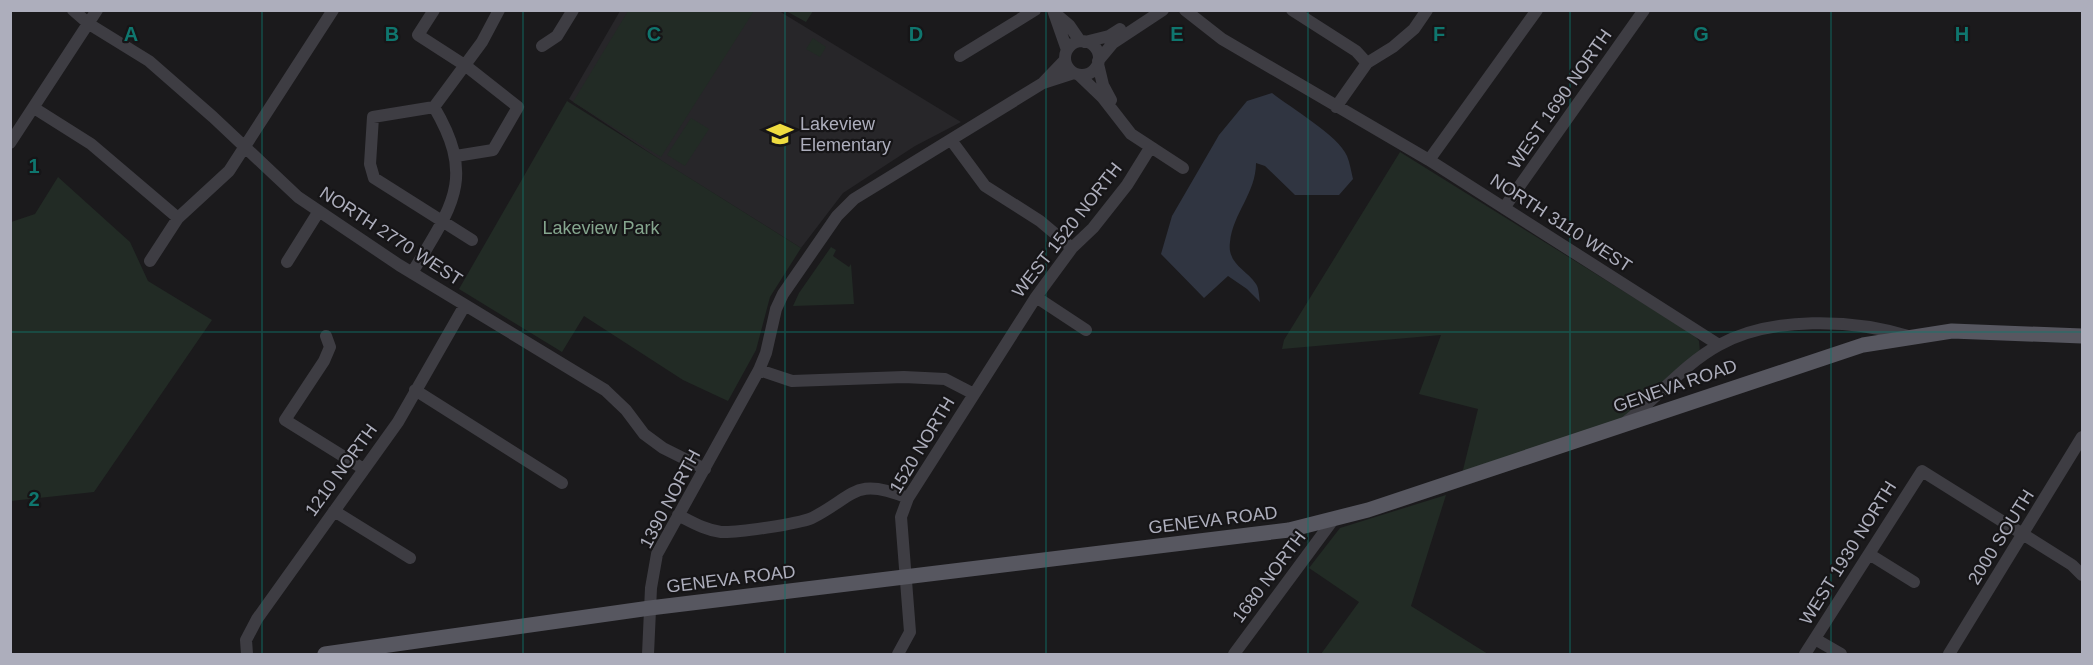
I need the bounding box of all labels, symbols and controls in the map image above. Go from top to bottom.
text: A [124,23,138,45]
text: B [385,23,399,45]
text: C [647,23,661,45]
text: D [909,23,923,45]
text: E [1170,23,1184,45]
text: F [1433,23,1445,45]
text: G [1693,23,1709,45]
text: H [1955,23,1969,45]
street label: WEST 1690 NORTH [1504,26,1616,172]
place label: Lakeview Elementary [800,114,891,155]
school or university icon: Lakeview Elementary [765,119,795,149]
text: 1 [28,155,40,177]
street label: WEST 1520 NORTH [1008,159,1126,301]
street label: NORTH 3110 WEST [1487,170,1635,276]
street label: NORTH 2770 WEST [316,182,466,290]
park label: Lakeview Park [542,218,661,238]
street label: GENEVA ROAD [1610,355,1740,417]
street label: 1520 NORTH [885,393,959,497]
street label: 1210 NORTH [301,420,381,520]
street label: 1390 NORTH [636,446,704,552]
street label: WEST 1930 NORTH [1796,478,1900,628]
street label: 2000 SOUTH [1964,486,2038,588]
text: 2 [28,488,40,510]
street label: GENEVA ROAD [1147,502,1279,538]
street label: 1680 NORTH [1228,528,1310,626]
street label: GENEVA ROAD [665,561,797,597]

